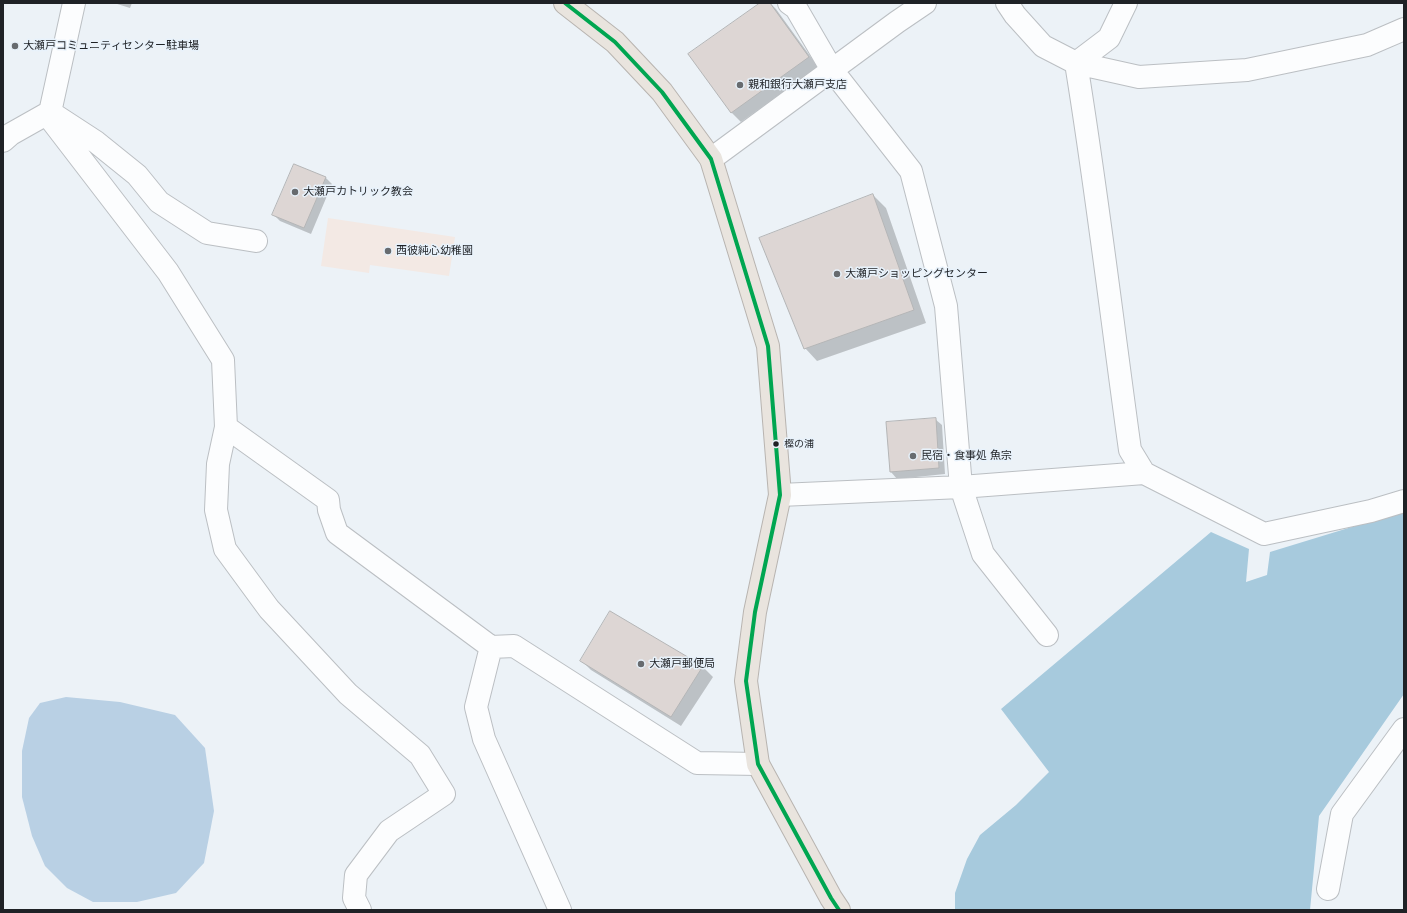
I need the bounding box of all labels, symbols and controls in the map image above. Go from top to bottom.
place label: 大瀬戸コミュニティセンター駐車場 [23,39,199,53]
marker: 大瀬戸コミュニティセンター駐車場 [10,41,20,51]
place label: 親和銀行大瀬戸支店 [748,78,847,92]
marker: 親和銀行大瀬戸支店 [735,80,745,90]
place label: 大瀬戸カトリック教会 [303,185,413,199]
marker: 大瀬戸カトリック教会 [290,187,300,197]
place label: 西彼純心幼稚園 [396,244,473,258]
marker: 西彼純心幼稚園 [383,246,393,256]
place label: 大瀬戸ショッピングセンター [845,267,988,281]
marker: 大瀬戸ショッピングセンター [832,269,842,279]
place label: 樫の浦 [784,438,814,450]
marker: 樫の浦 [771,439,781,449]
place label: 民宿・食事処 魚宗 [921,449,1012,463]
marker: 民宿・食事処 魚宗 [908,451,918,461]
place label: 大瀬戸郵便局 [649,657,715,671]
marker: 大瀬戸郵便局 [636,659,646,669]

